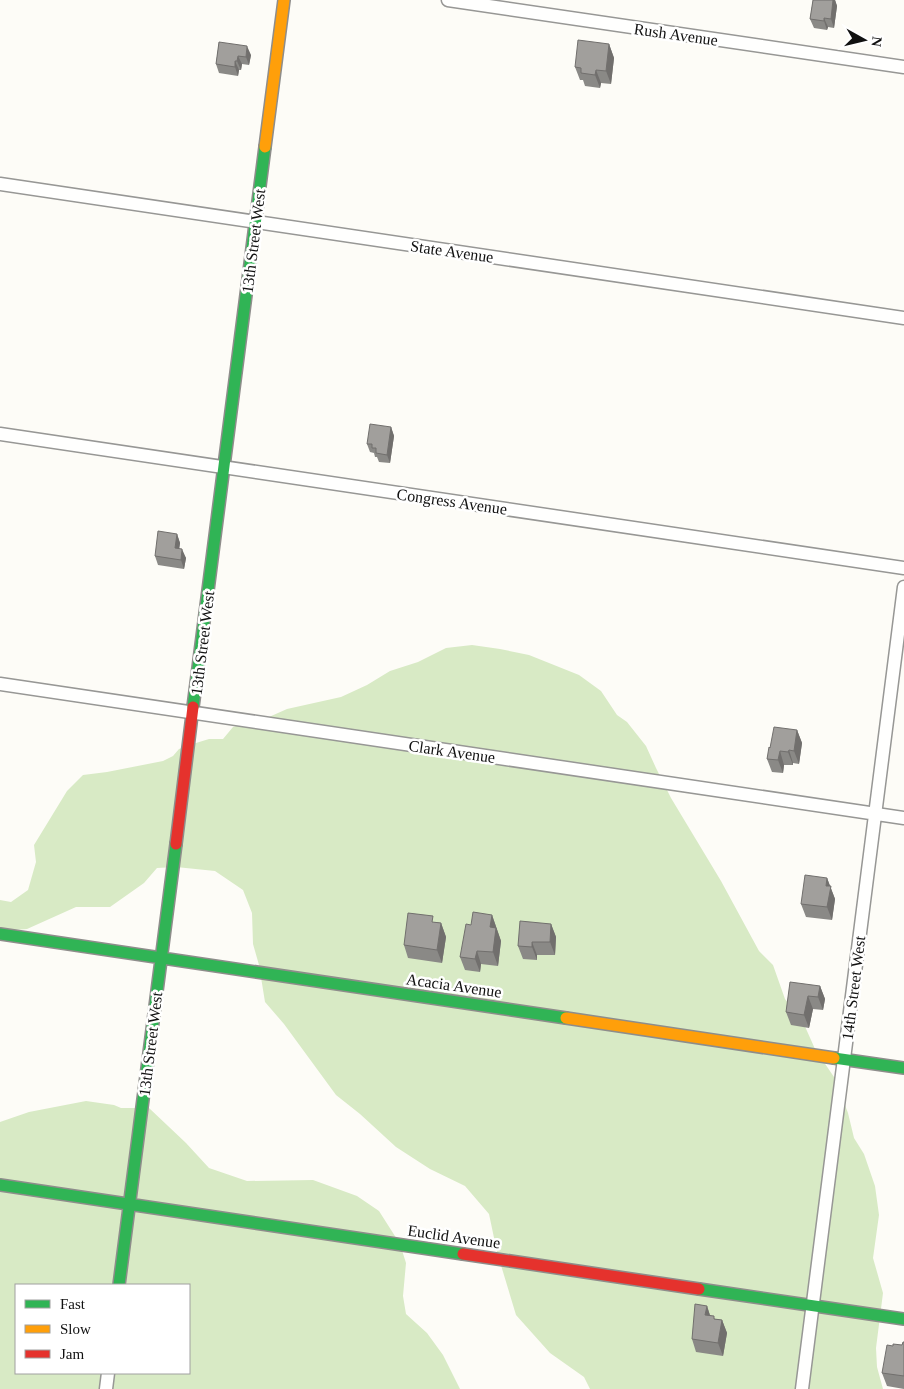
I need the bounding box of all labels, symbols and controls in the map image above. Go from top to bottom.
north arrow [839,15,889,65]
street label: Rush Avenue [633,20,719,49]
text: N [868,36,885,48]
street label: 13th Street West [239,187,268,294]
street label: State Avenue [409,237,495,266]
street label: Congress Avenue [396,485,508,519]
street label: 13th Street West [188,589,217,696]
street label: Clark Avenue [408,737,496,766]
street label: 14th Street West [839,934,868,1041]
street label: Acacia Avenue [405,970,503,1001]
street label: 13th Street West [136,990,165,1097]
street label: Euclid Avenue [406,1222,501,1251]
legend [15,1284,190,1374]
text: Fast [60,1296,86,1312]
text: Slow [60,1321,91,1337]
text: Jam [60,1346,84,1362]

